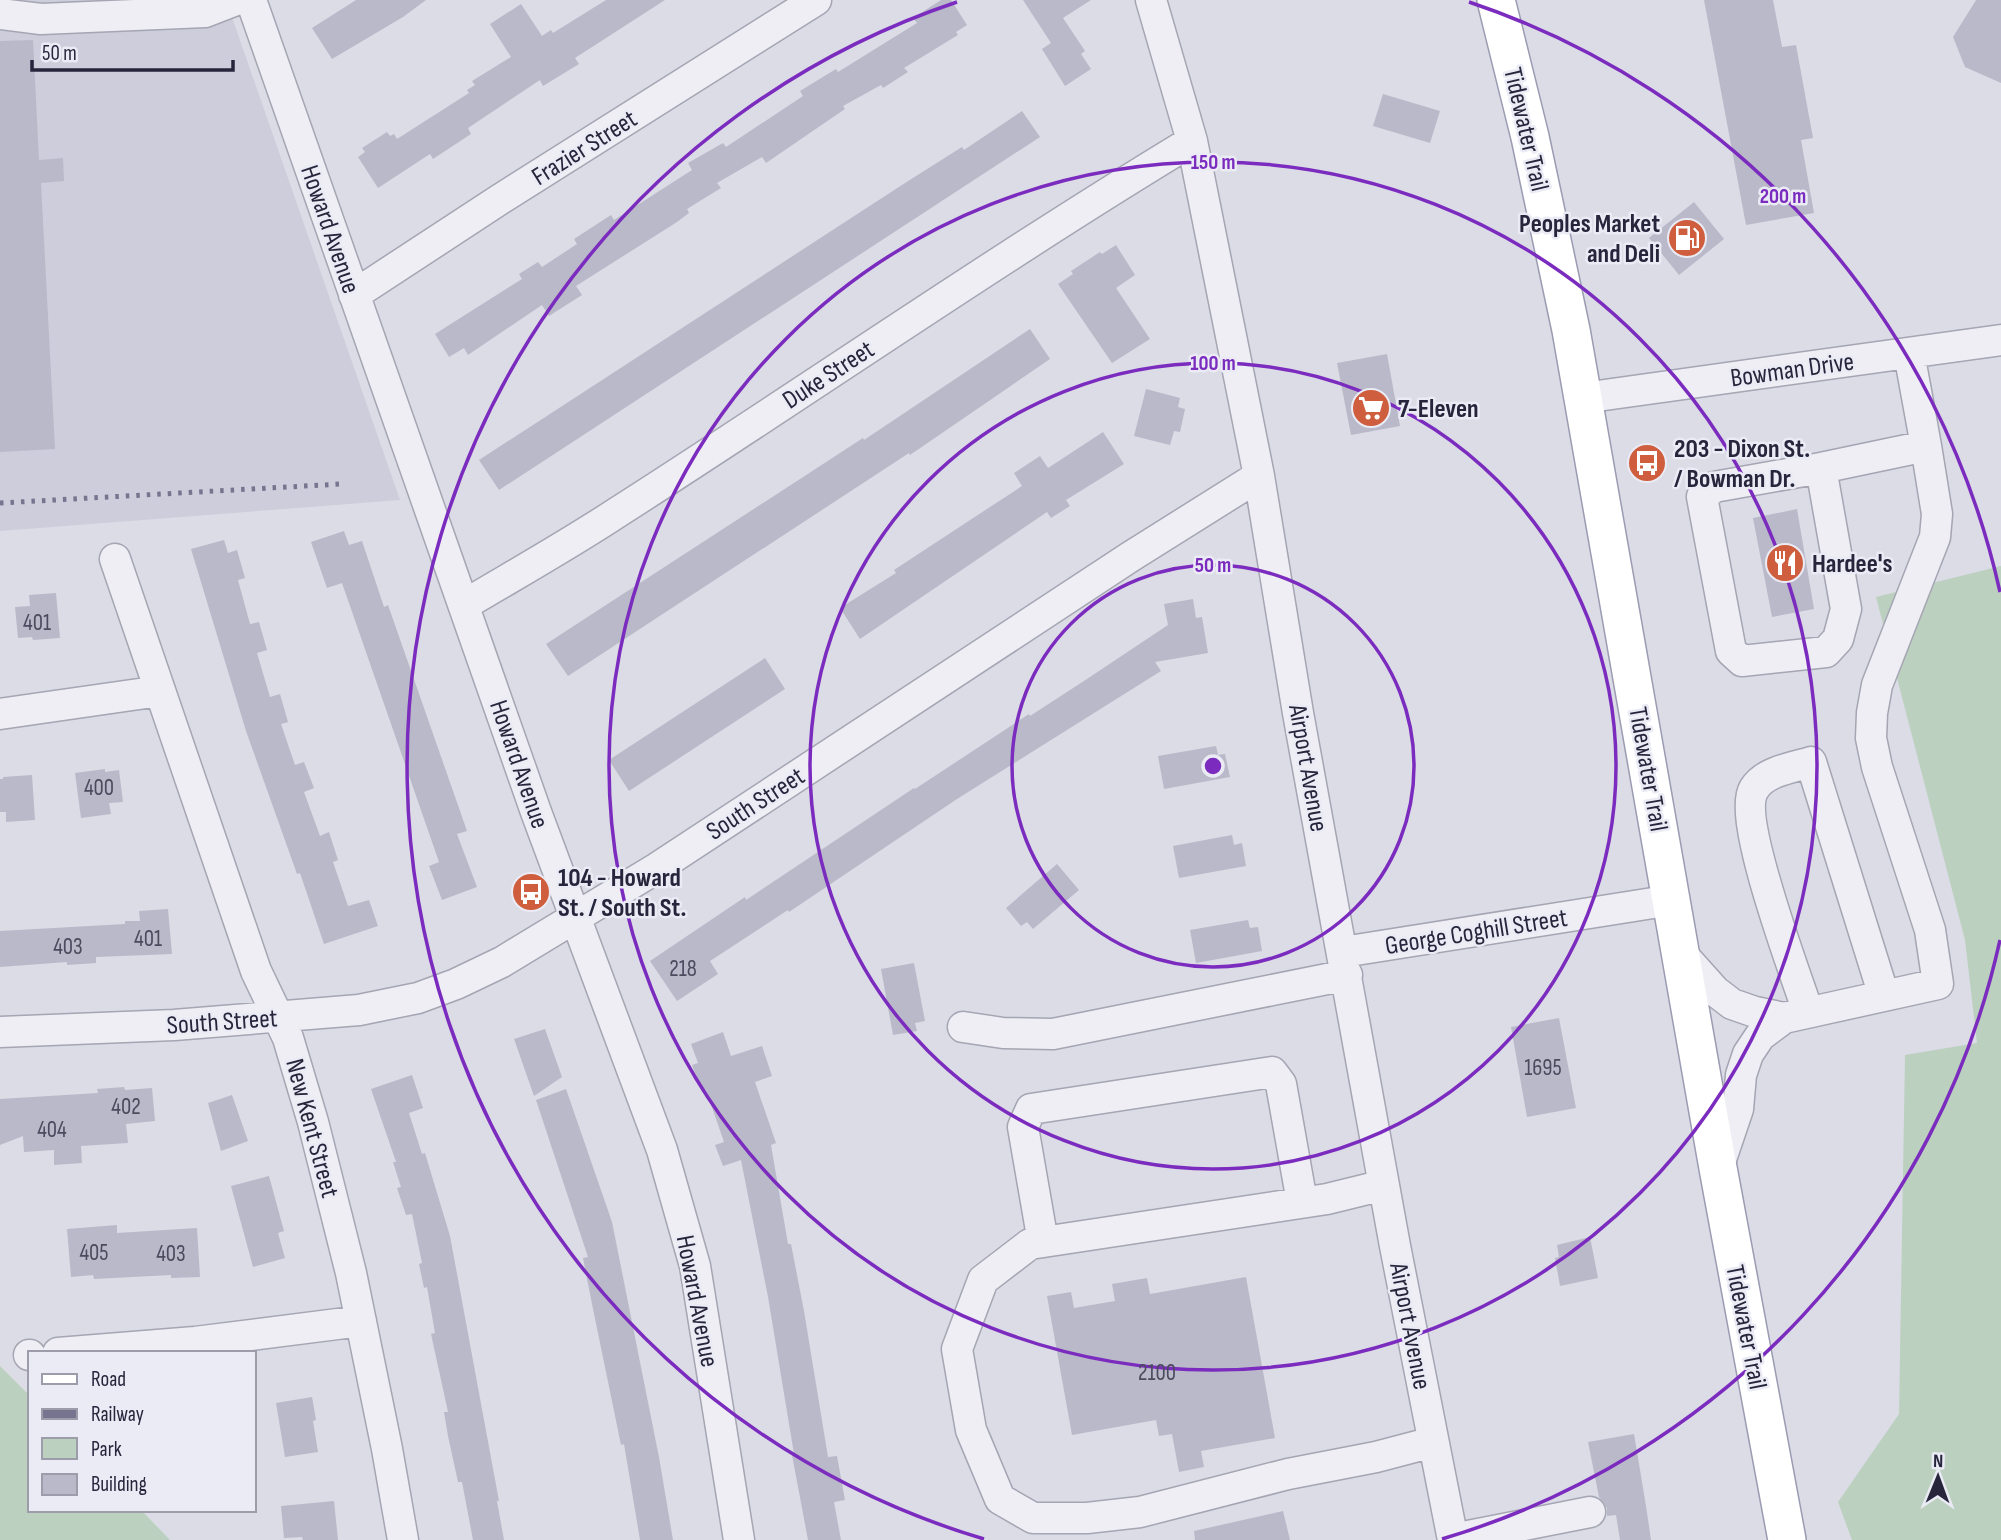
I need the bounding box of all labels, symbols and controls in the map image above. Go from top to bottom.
scale bar [32,28,233,72]
text: 50 m [42,41,77,66]
street label: Tidewater Trail [1496,64,1555,194]
street label: Frazier Street [527,104,643,193]
text: 150 m [1191,150,1235,175]
street label: Howard Avenue [293,161,366,298]
text: 200 m [1760,184,1806,209]
place label: Peoples Market and Deli [1519,209,1660,270]
fuel station icon: Peoples Market and Deli [1666,217,1708,259]
street label: Duke Street [777,334,880,416]
street label: Bowman Drive [1729,346,1856,394]
text: 100 m [1190,351,1236,376]
supermarket icon: 7-Eleven [1350,387,1392,429]
place label: 7-Eleven [1398,394,1479,425]
place label: 203 - Dixon St. / Bowman Dr. [1674,434,1810,495]
bus stop icon: 203 - Dixon St. / Bowman Dr. [1626,442,1668,484]
restaurant icon: Hardee's [1764,542,1806,584]
place label: Hardee's [1812,549,1892,580]
text: 50 m [1195,553,1231,578]
house number: 401 [23,609,51,637]
street label: Howard Avenue [482,696,555,833]
street label: Airport Avenue [1281,701,1334,834]
street label: Tidewater Trail [1621,705,1674,834]
centre of rings [1201,754,1225,778]
street label: South Street [701,761,811,847]
house number: 400 [84,774,114,802]
place label: 104 - Howard St. / South St. [558,863,686,924]
bus stop icon: 104 - Howard St. / South St. [510,871,552,913]
street label: George Coghill Street [1383,903,1570,962]
house number: 401 [134,925,162,953]
house number: 403 [53,933,83,961]
house number: 218 [669,955,697,983]
street label: South Street [166,1003,279,1042]
house number: 1695 [1524,1054,1562,1082]
street label: New Kent Street [278,1056,345,1201]
house number: 402 [111,1093,141,1121]
house number: 404 [37,1116,67,1144]
street label: Howard Avenue [669,1233,725,1370]
house number: 405 [79,1239,109,1267]
house number: 403 [156,1240,186,1268]
street label: Airport Avenue [1382,1259,1437,1392]
street label: Tidewater Trail [1718,1262,1773,1392]
legend [28,1351,256,1512]
house number: 2100 [1138,1359,1176,1387]
text: Road [91,1367,126,1392]
text: Railway [91,1402,144,1427]
text: Park [91,1437,122,1462]
north arrow [1903,1442,1973,1512]
text: N [1933,1450,1944,1473]
text: Building [91,1472,147,1497]

